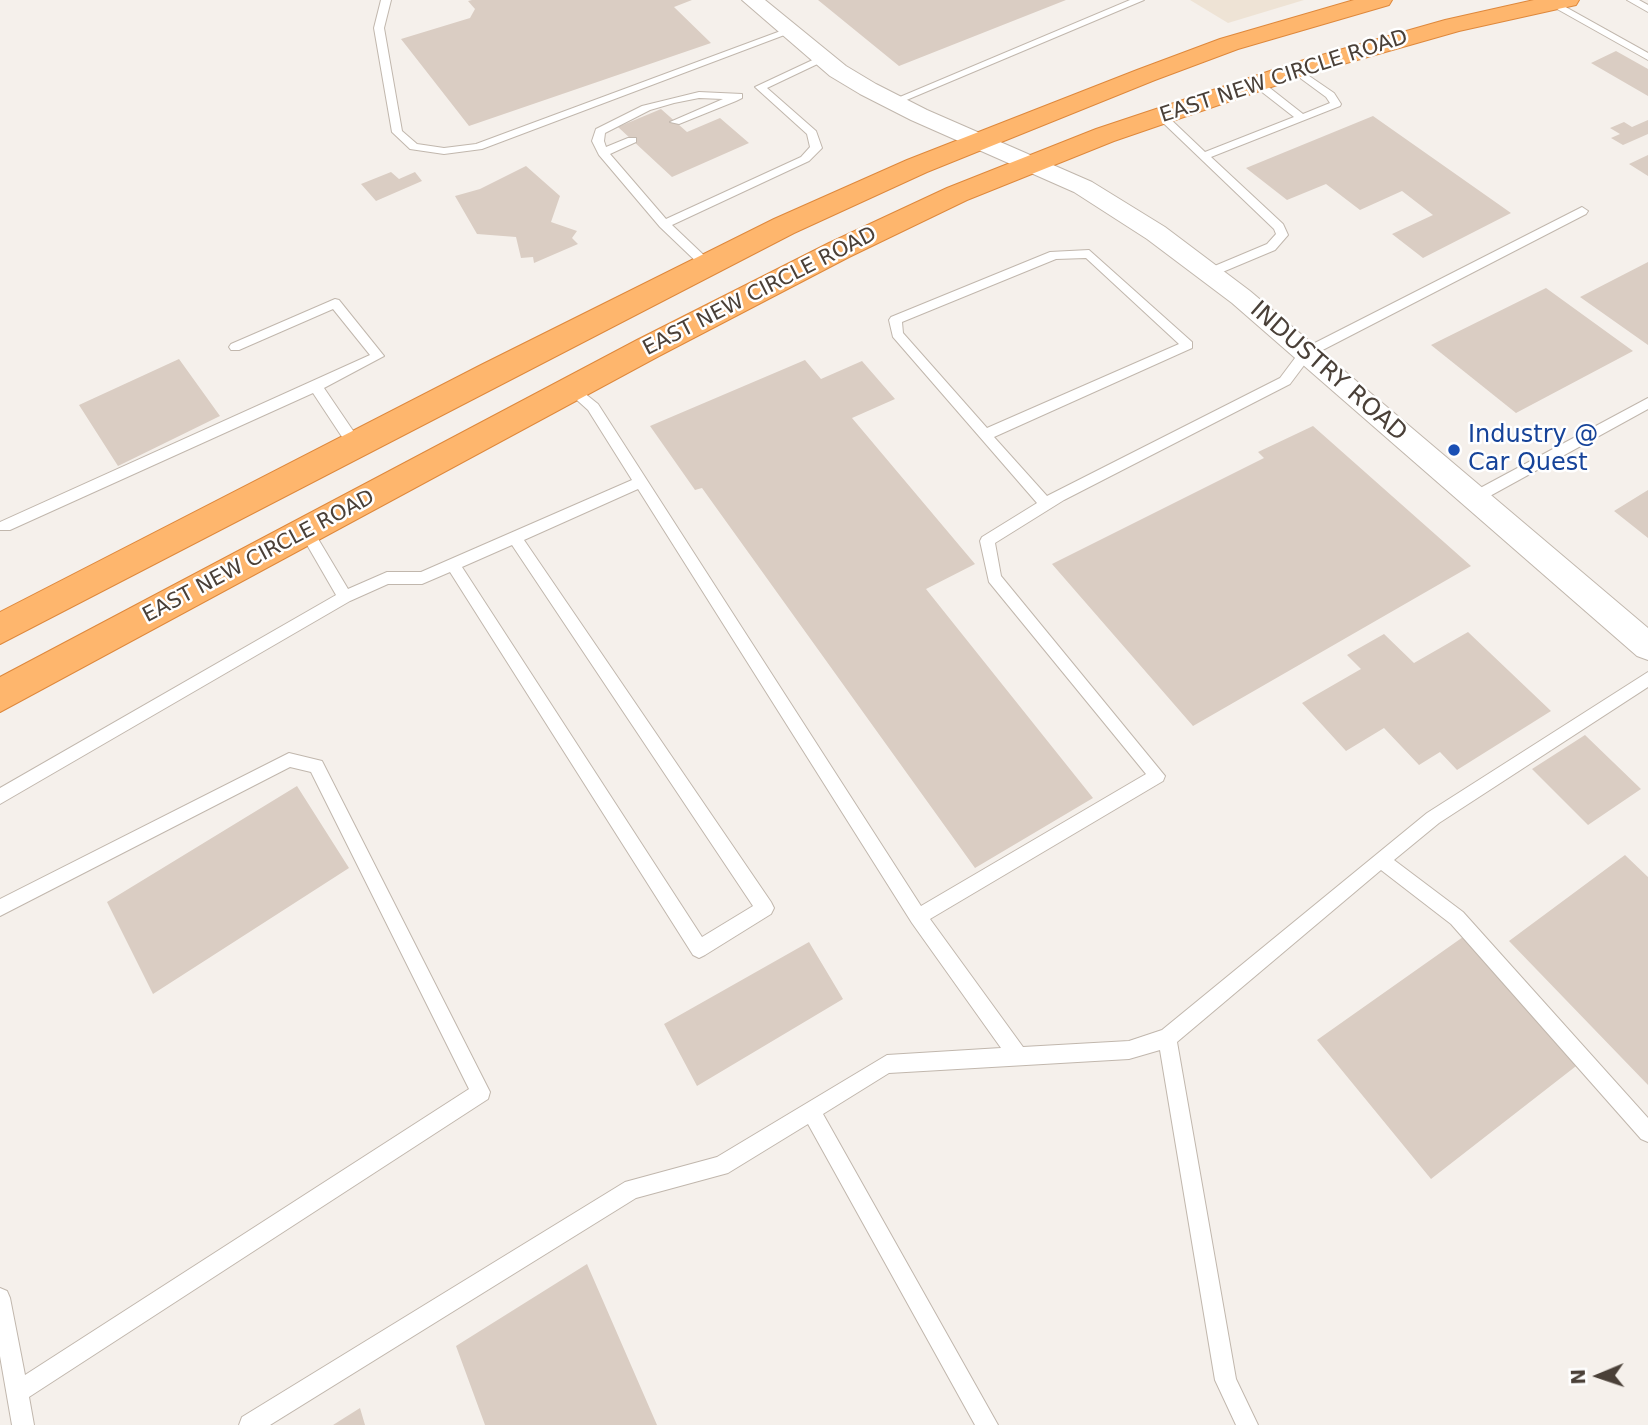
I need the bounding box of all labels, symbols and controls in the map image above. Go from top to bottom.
street label: EAST NEW CIRCLE ROAD [1157,25,1411,129]
street label: EAST NEW CIRCLE ROAD [639,222,881,362]
street label: INDUSTRY ROAD [1244,296,1412,448]
place label: Industry @ Car Quest [1468,422,1598,478]
marker: Industry @ Car Quest [1446,442,1462,458]
street label: EAST NEW CIRCLE ROAD [139,485,379,629]
north arrow [1564,1341,1634,1411]
text: N [1567,1368,1589,1385]

